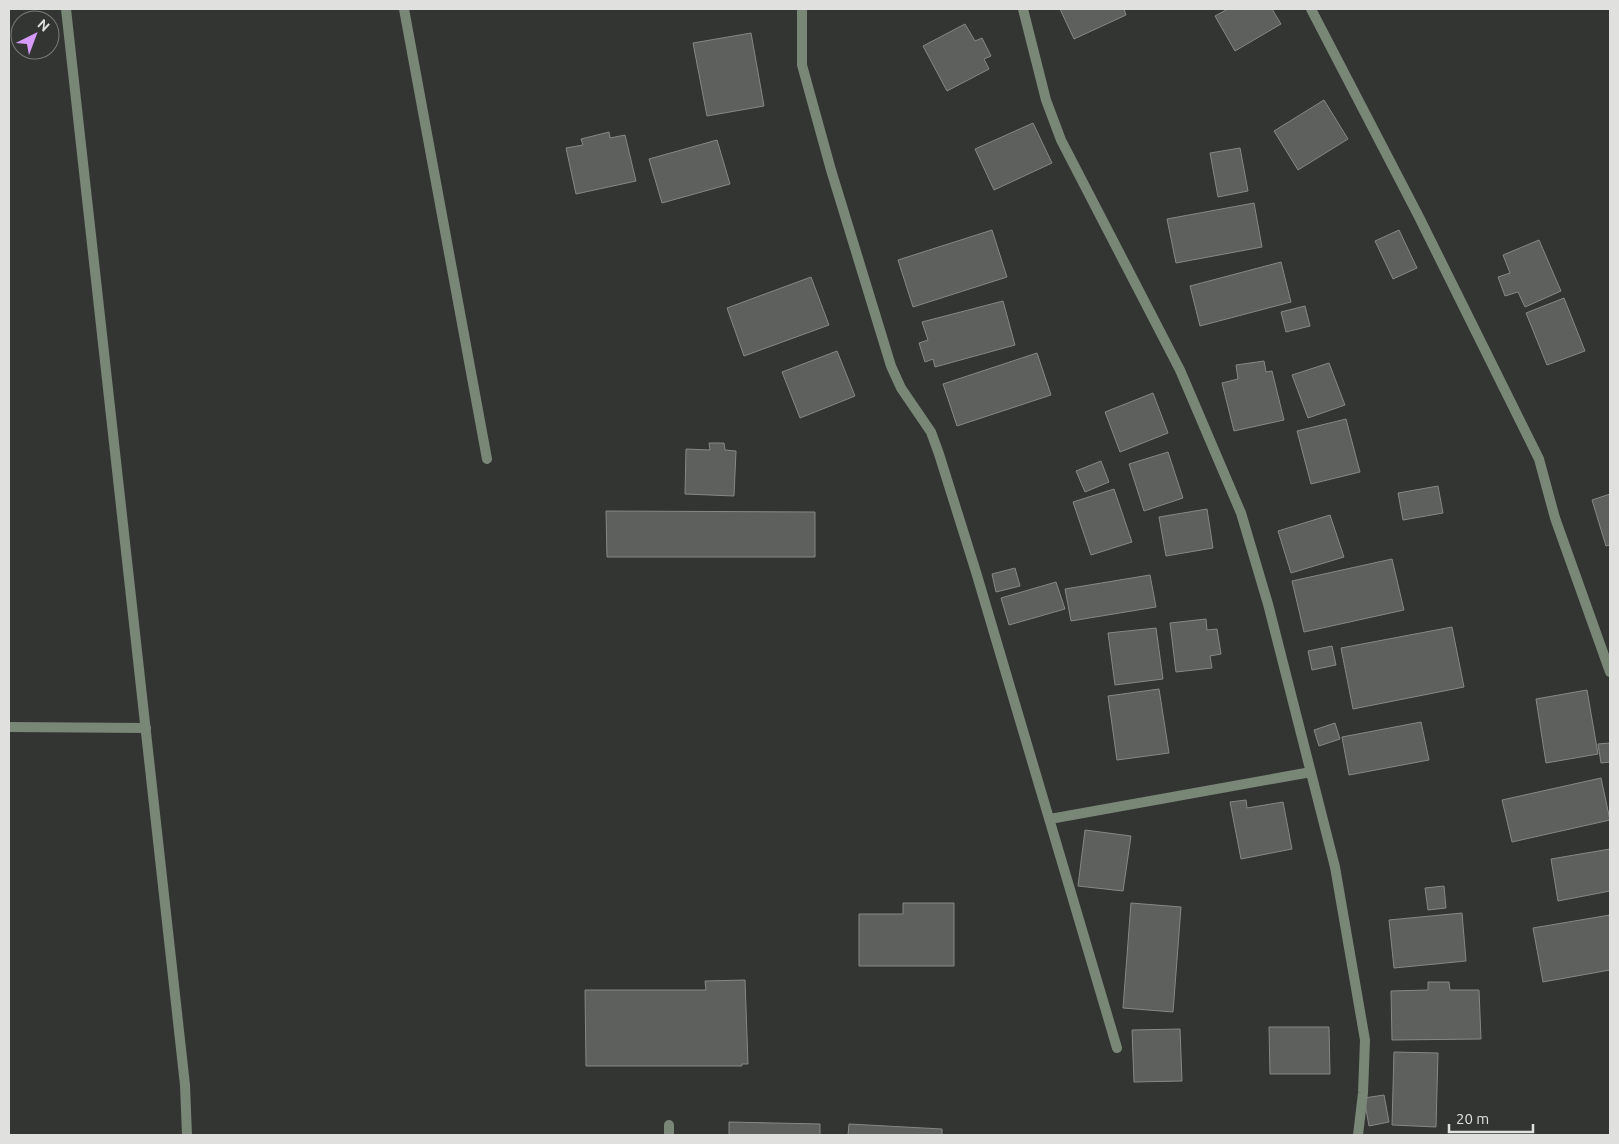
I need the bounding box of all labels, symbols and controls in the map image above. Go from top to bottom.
north arrow [10,10,60,60]
text: N [34,16,53,35]
scale bar [1449,1102,1533,1134]
text: 20 m [1456,1110,1489,1127]

